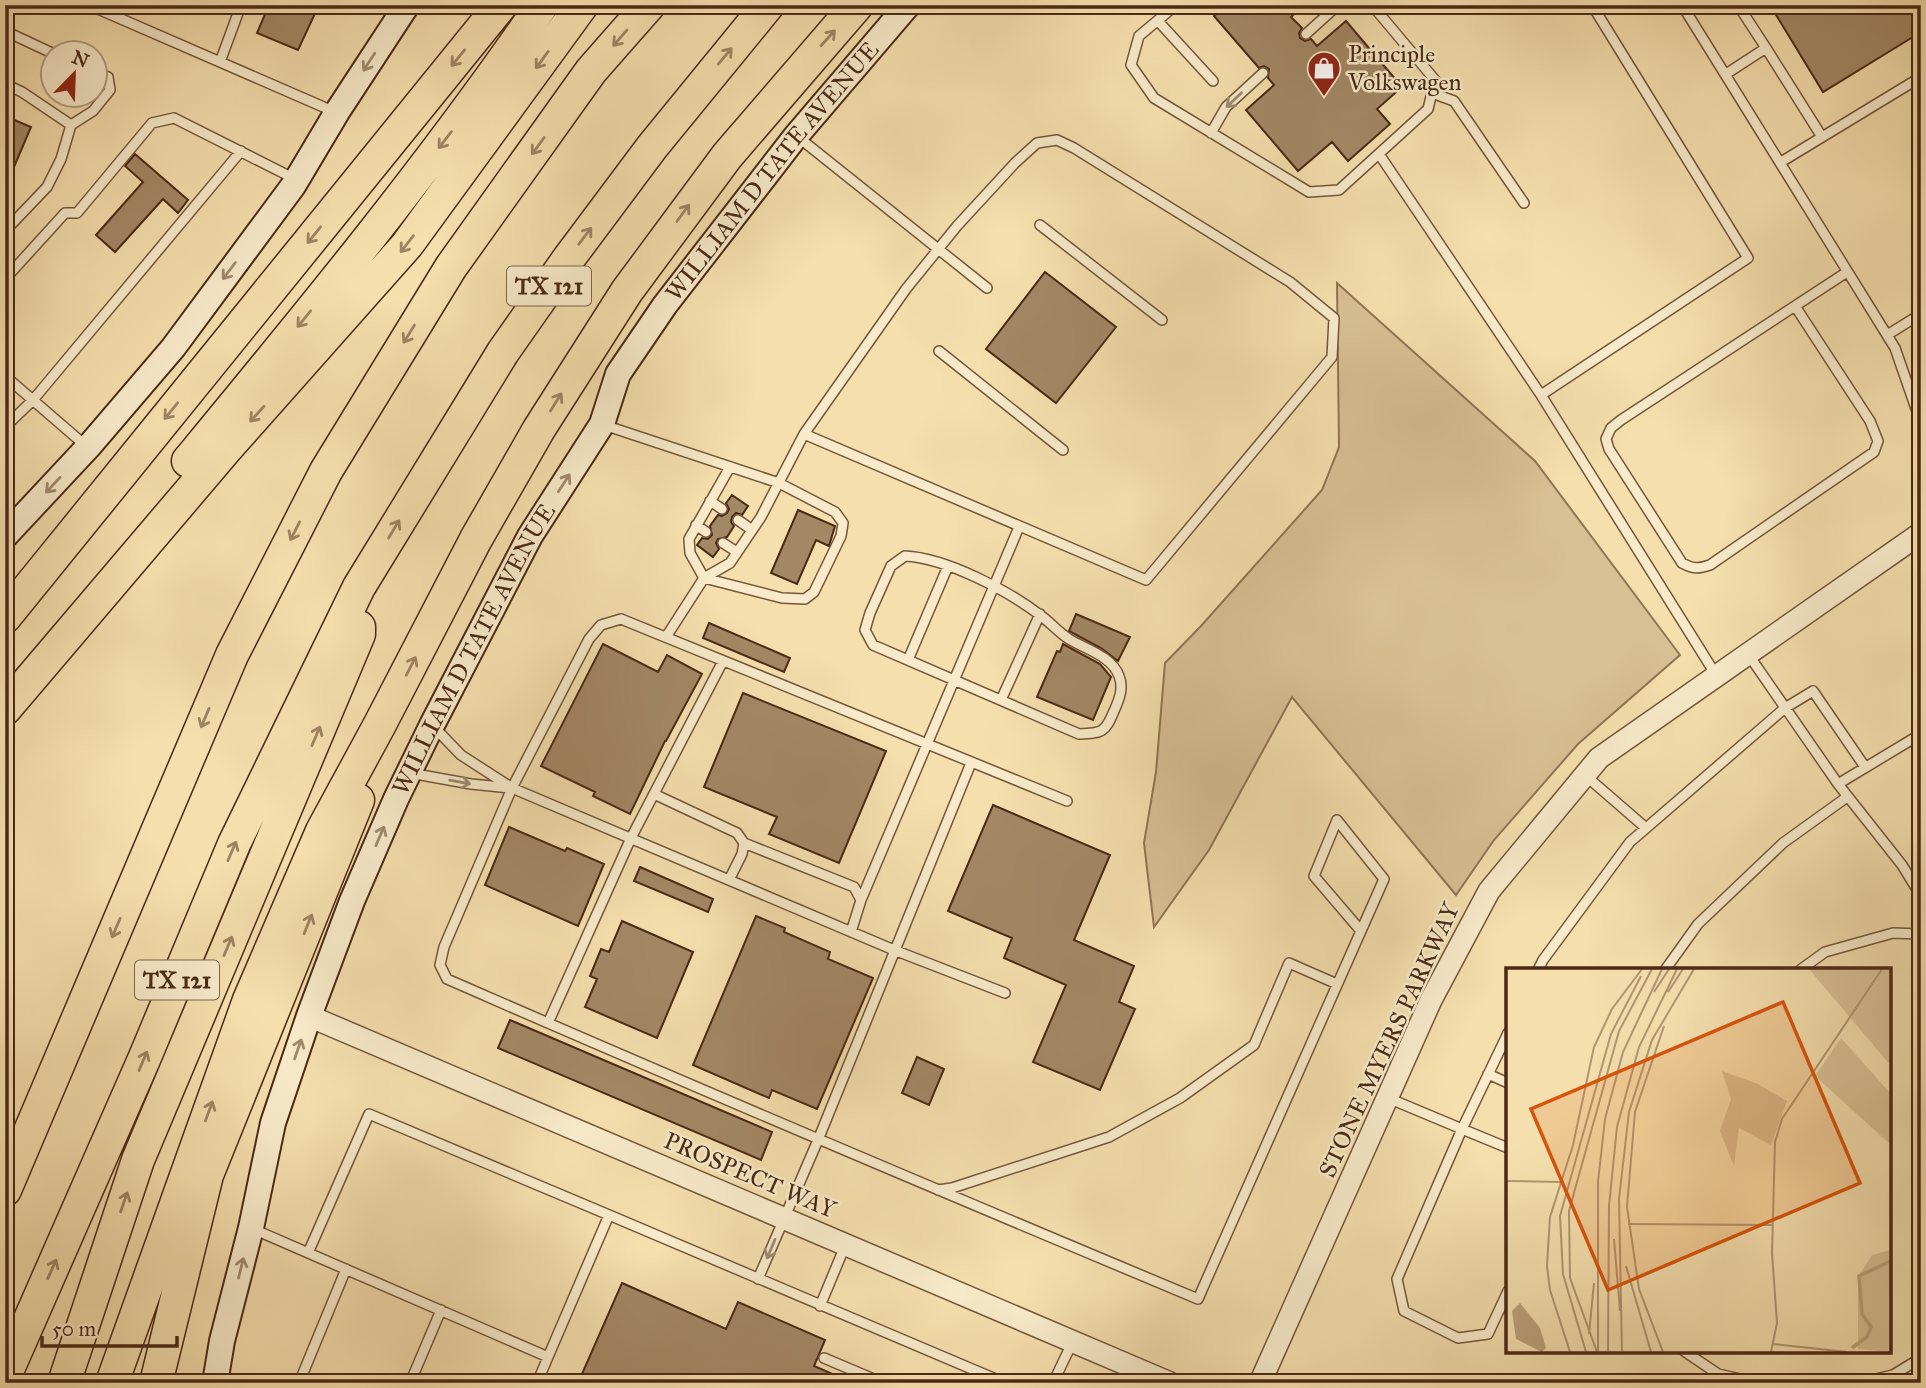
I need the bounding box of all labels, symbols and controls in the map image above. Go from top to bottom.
one-way arrow [612,29,628,47]
one-way arrow [820,29,836,47]
street label: WILLIAM D TATE AVENUE [659,35,885,307]
north arrow [38,38,108,108]
place label: Principle Volkswagen [1347,39,1462,97]
text: N [69,45,92,73]
one-way arrow [717,48,733,66]
one-way arrow [450,49,466,67]
shop icon: Principle Volkswagen [1305,49,1343,98]
one-way arrow [534,50,549,69]
one-way arrow [362,52,376,72]
one-way arrow [1226,92,1243,109]
one-way arrow [438,130,453,149]
one-way arrow [530,136,545,155]
one-way arrow [676,204,690,223]
one-way arrow [306,225,322,243]
one-way arrow [578,227,593,246]
one-way arrow [400,234,415,252]
one-way arrow [222,262,237,281]
road number: TX 121 [507,266,591,306]
one-way arrow [297,309,312,327]
one-way arrow [402,324,416,344]
one-way arrow [548,393,563,412]
one-way arrow [163,402,179,420]
one-way arrow [249,405,265,423]
one-way arrow [557,474,571,493]
one-way arrow [45,476,62,493]
street label: WILLIAM D TATE AVENUE [385,498,562,800]
one-way arrow [388,519,402,539]
one-way arrow [288,520,301,541]
one-way arrow [404,656,418,676]
one-way arrow [198,707,211,729]
one-way arrow [310,726,323,747]
one-way arrow [448,776,471,789]
one-way arrow [374,826,387,848]
one-way arrow [226,841,239,862]
street label: STONE MYERS PARKWAY [1312,897,1466,1182]
one-way arrow [303,913,316,935]
one-way arrow [109,916,122,938]
one-way arrow [222,935,235,957]
road number: TX 121 [135,960,219,1000]
inset map [1506,968,1891,1353]
one-way arrow [293,1038,305,1060]
one-way arrow [137,1050,150,1072]
one-way arrow [204,1100,216,1122]
street label: PROSPECT WAY [660,1125,841,1225]
one-way arrow [119,1191,131,1213]
one-way arrow [763,1237,776,1259]
one-way arrow [235,1258,248,1280]
one-way arrow [46,1259,59,1280]
scale bar [42,1304,177,1348]
text: 50 m [52,1316,97,1342]

